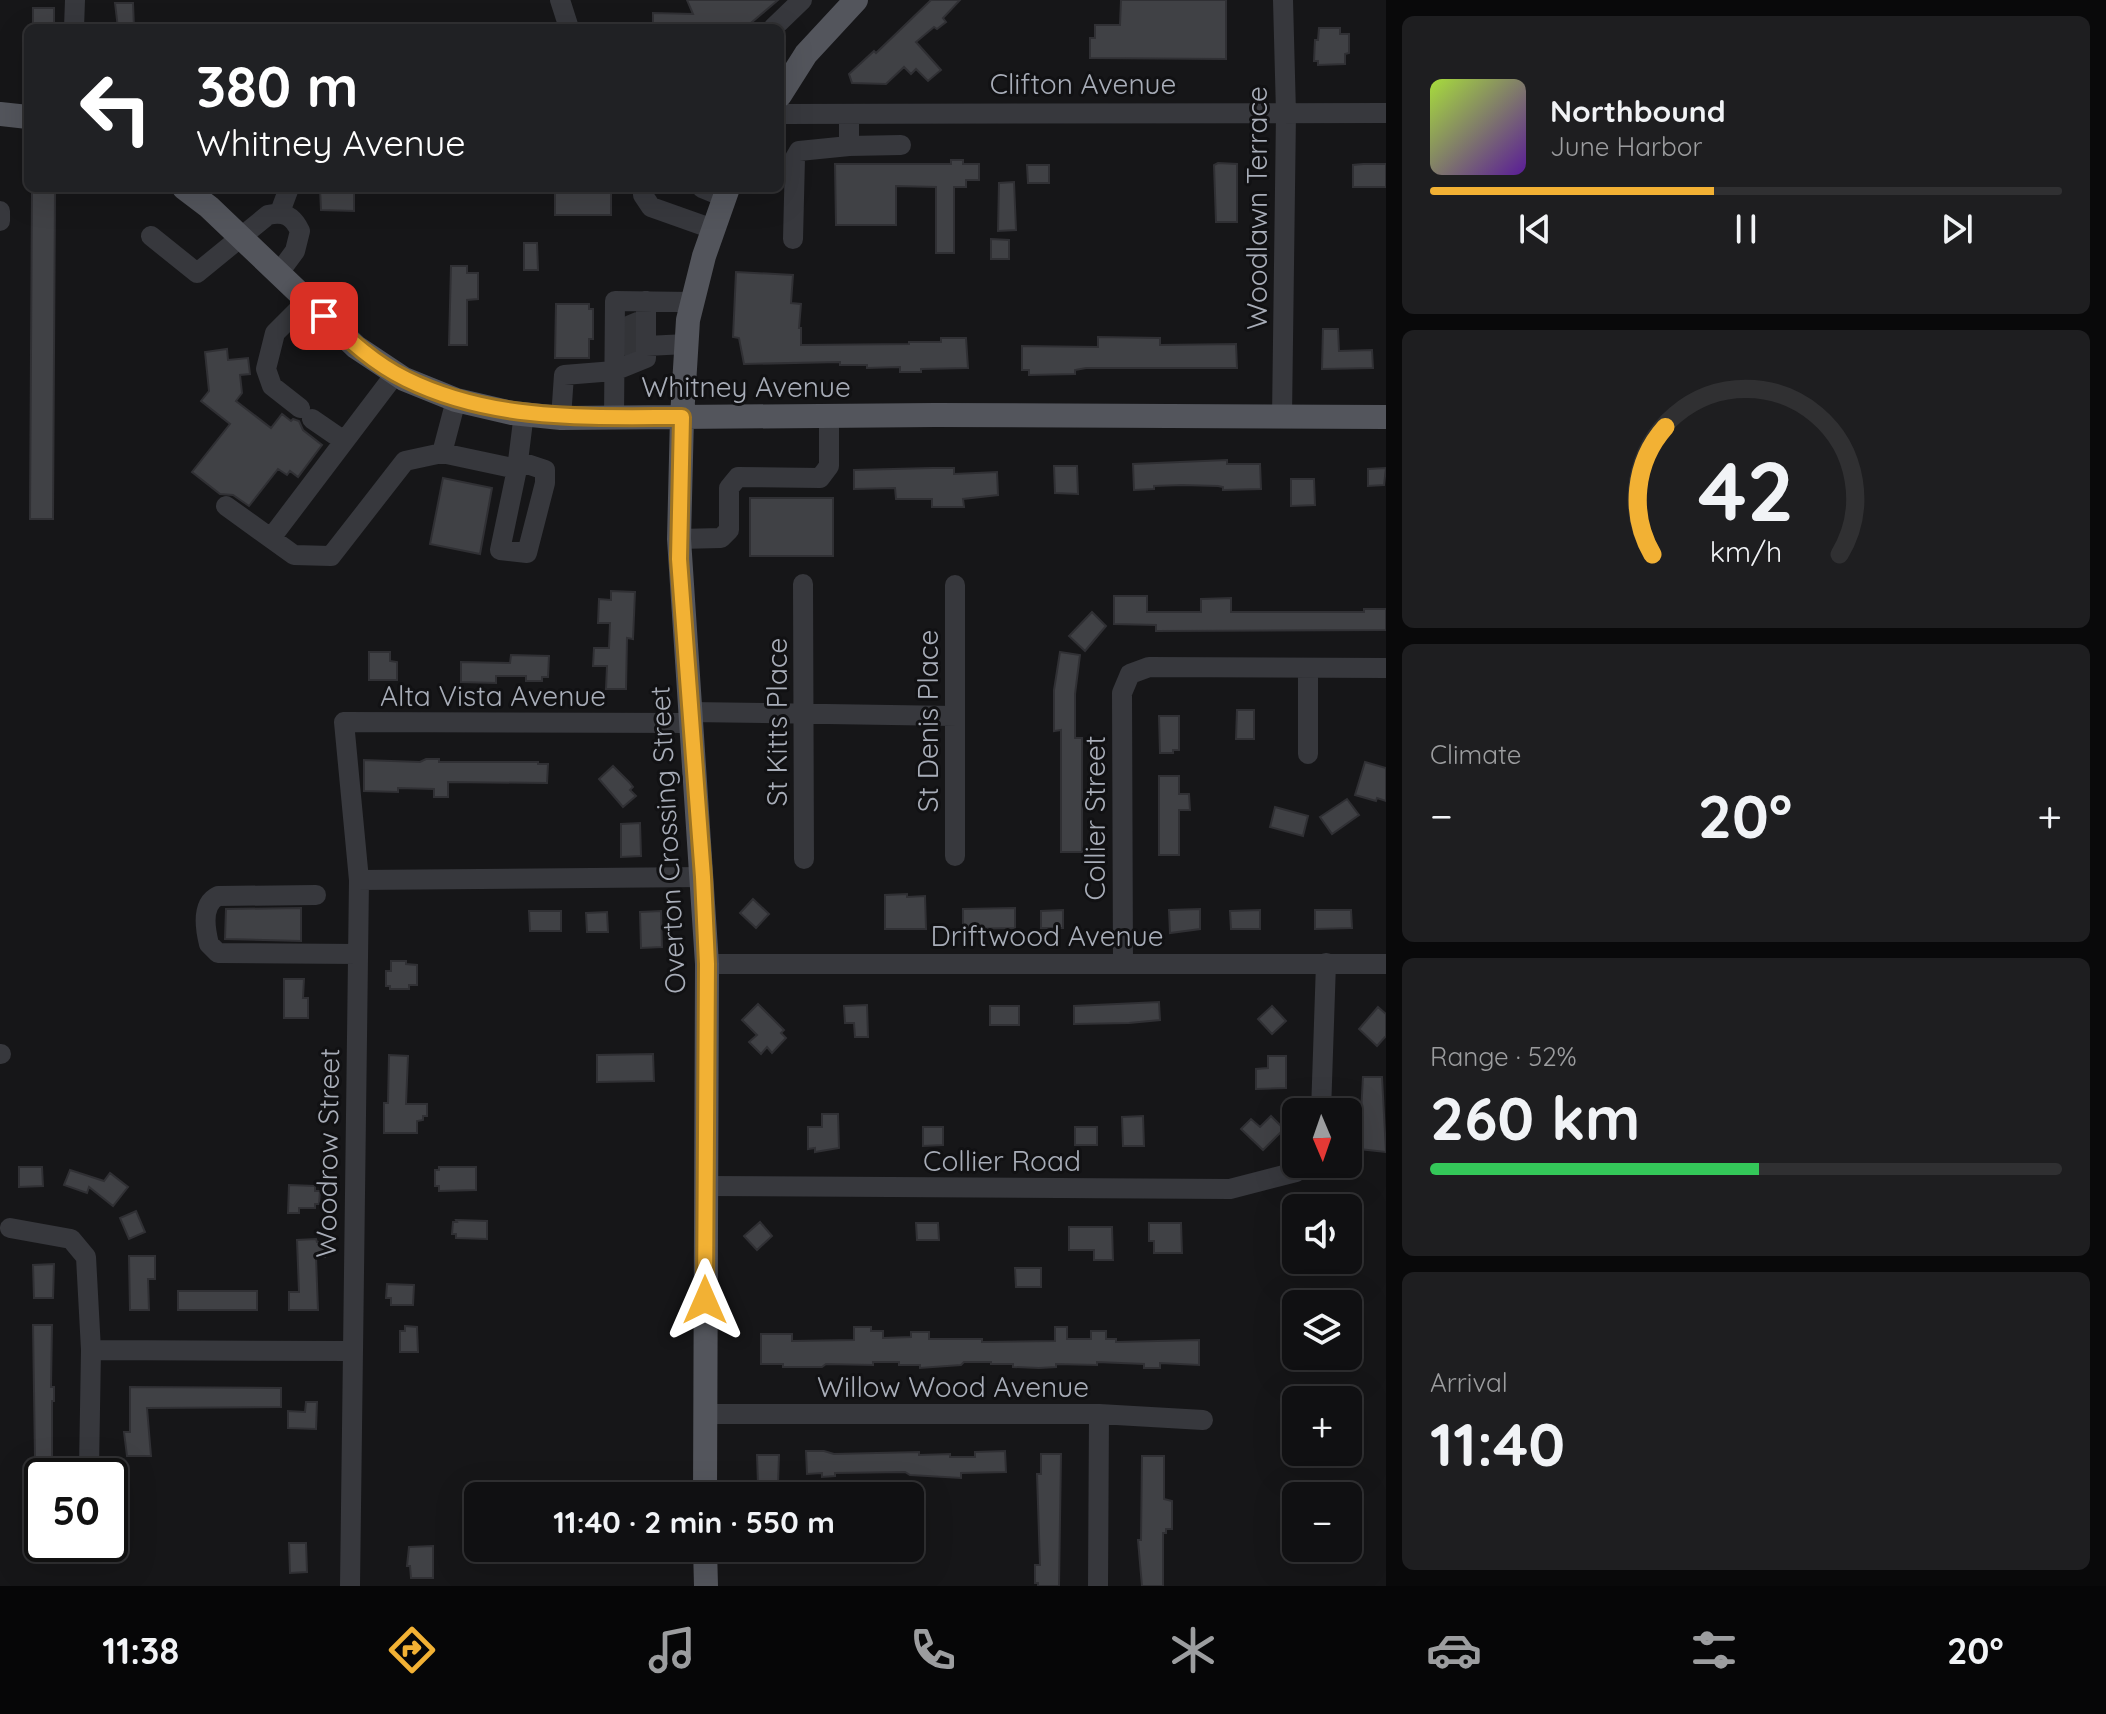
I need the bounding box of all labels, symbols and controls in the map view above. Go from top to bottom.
text: 380 m [196,51,358,121]
icon: left [64,56,168,160]
street label: Clifton Avenue [990,66,1176,101]
street label: Woodlawn Terrace [1239,86,1274,330]
text: Northbound [1550,92,1726,130]
text: Whitney Avenue [196,120,466,165]
text: June Harbor [1550,130,1702,163]
icon: previous [1513,207,1557,251]
icon: pause [1724,207,1768,251]
icon: next [1935,207,1979,251]
pin [290,282,358,350]
icon: arrive [302,294,346,338]
street label: Whitney Avenue [641,369,851,404]
text: 42 [1698,438,1794,542]
text: km/h [1710,533,1782,569]
street label: St Denis Place [910,630,945,812]
street label: St Kitts Place [759,638,794,806]
street label: Alta Vista Avenue [380,678,606,713]
street label: Overton Crossing Street [641,685,693,995]
street label: Collier Street [1077,736,1112,900]
text: Climate [1430,738,1521,771]
text: 20° [1698,778,1792,853]
text: − [1430,788,1453,843]
text: + [2037,788,2062,843]
street label: Driftwood Avenue [931,918,1163,953]
text: Range · 52% [1430,1040,1577,1073]
street label: Woodrow Street [308,1048,346,1258]
text: 260 km [1430,1080,1640,1155]
north arrow [1282,1098,1362,1178]
map controls [1282,1098,1362,1562]
street label: Collier Road [923,1143,1081,1178]
button: sound [1282,1194,1362,1274]
position arrow [663,1258,747,1342]
button: layers [1282,1290,1362,1370]
text: Arrival [1430,1366,1508,1399]
street label: Willow Wood Avenue [817,1369,1089,1404]
button: + [1282,1386,1362,1466]
text: 11:40 [1430,1406,1565,1481]
speed limit sign: 50 [24,1458,128,1562]
button: − [1282,1482,1362,1562]
text: 11:40 · 2 min · 550 m [553,1503,835,1541]
icon: directions [384,1622,440,1678]
icon: music [644,1622,700,1678]
icon: phone [905,1622,961,1678]
icon: climate [1165,1622,1221,1678]
icon: car [1426,1622,1482,1678]
icon: filters [1686,1622,1742,1678]
text: 11:38 [102,1628,179,1673]
text: 20° [1947,1628,2004,1673]

